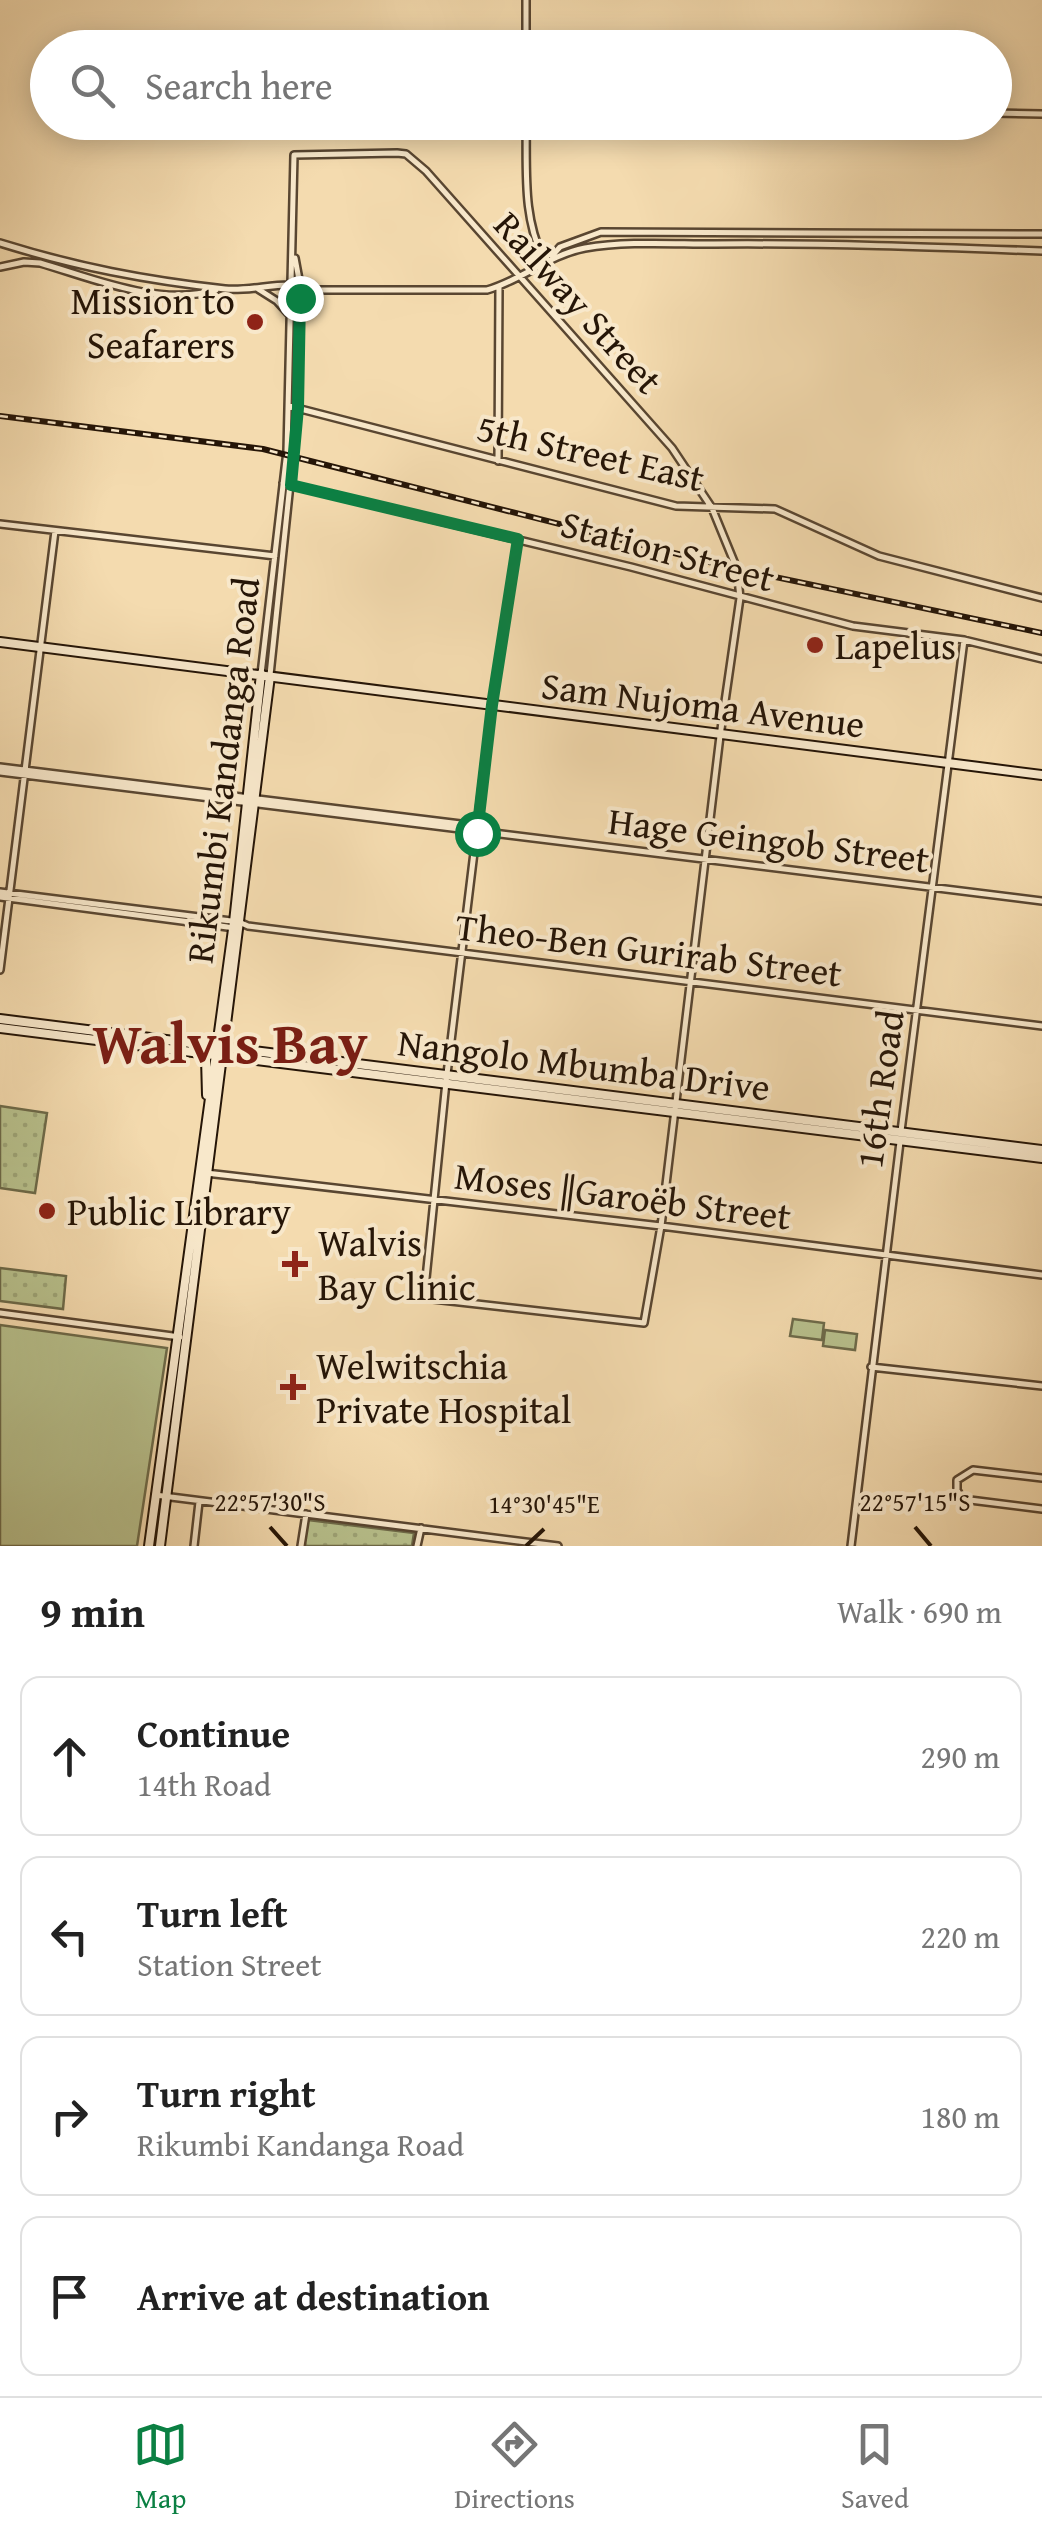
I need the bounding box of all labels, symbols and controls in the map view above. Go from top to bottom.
search box [30,30,1012,140]
text: Search here [145,57,333,113]
icon: search [65,58,120,113]
street label: Railway Street [482,198,676,406]
place label: Mission to Seafarers [70,272,235,372]
route end [278,276,324,322]
marker: Mission to Seafarers [244,311,266,333]
street label: 5th Street East [472,399,710,505]
street label: Station Street [555,495,781,605]
street label: Rikumbi Kandanga Road [171,573,274,966]
place label: Lapelus [835,617,956,673]
marker: Lapelus [804,634,826,656]
street label: Sam Nujoma Avenue [538,656,868,752]
street label: Hage Geingob Street [605,792,933,886]
route start [455,811,501,857]
street label: Theo-Ben Gurirab Street [453,898,845,1000]
district label: Walvis Bay [92,999,368,1084]
street label: 16th Road [840,1006,918,1172]
street label: Nangolo Mbumba Drive [395,1013,773,1115]
street label: Moses ǁGaroëb Street [452,1147,794,1243]
place label: Public Library [67,1183,291,1239]
marker: Public Library [36,1200,58,1222]
place label: Walvis Bay Clinic [318,1214,476,1314]
marker: Walvis Bay Clinic [282,1251,308,1277]
place label: Welwitschia Private Hospital [316,1337,571,1437]
marker: Welwitschia Private Hospital [280,1374,306,1400]
text: 22°57'30"S [215,1484,325,1520]
text: 22°57'15"S [860,1484,970,1520]
text: 14°30'45"E [488,1486,600,1522]
text: 9 min [40,1581,145,1642]
text: Walk · 690 m [837,1588,1002,1635]
text: Continue [137,1705,290,1761]
icon: ahead [42,1729,97,1784]
text: 290 m [921,1733,1000,1780]
text: 14th Road [137,1761,271,1808]
text: Turn left [137,1885,288,1941]
icon: left [42,1909,97,1964]
text: 220 m [921,1913,1000,1960]
text: Station Street [137,1941,322,1988]
text: Turn right [137,2065,316,2121]
icon: right [42,2089,97,2144]
text: 180 m [921,2093,1000,2140]
text: Rikumbi Kandanga Road [137,2121,464,2168]
text: Arrive at destination [137,2268,490,2324]
icon: arrive [42,2269,97,2324]
tab: Map [133,2417,188,2518]
tab: Directions [454,2417,575,2518]
tab: Saved [841,2417,909,2518]

